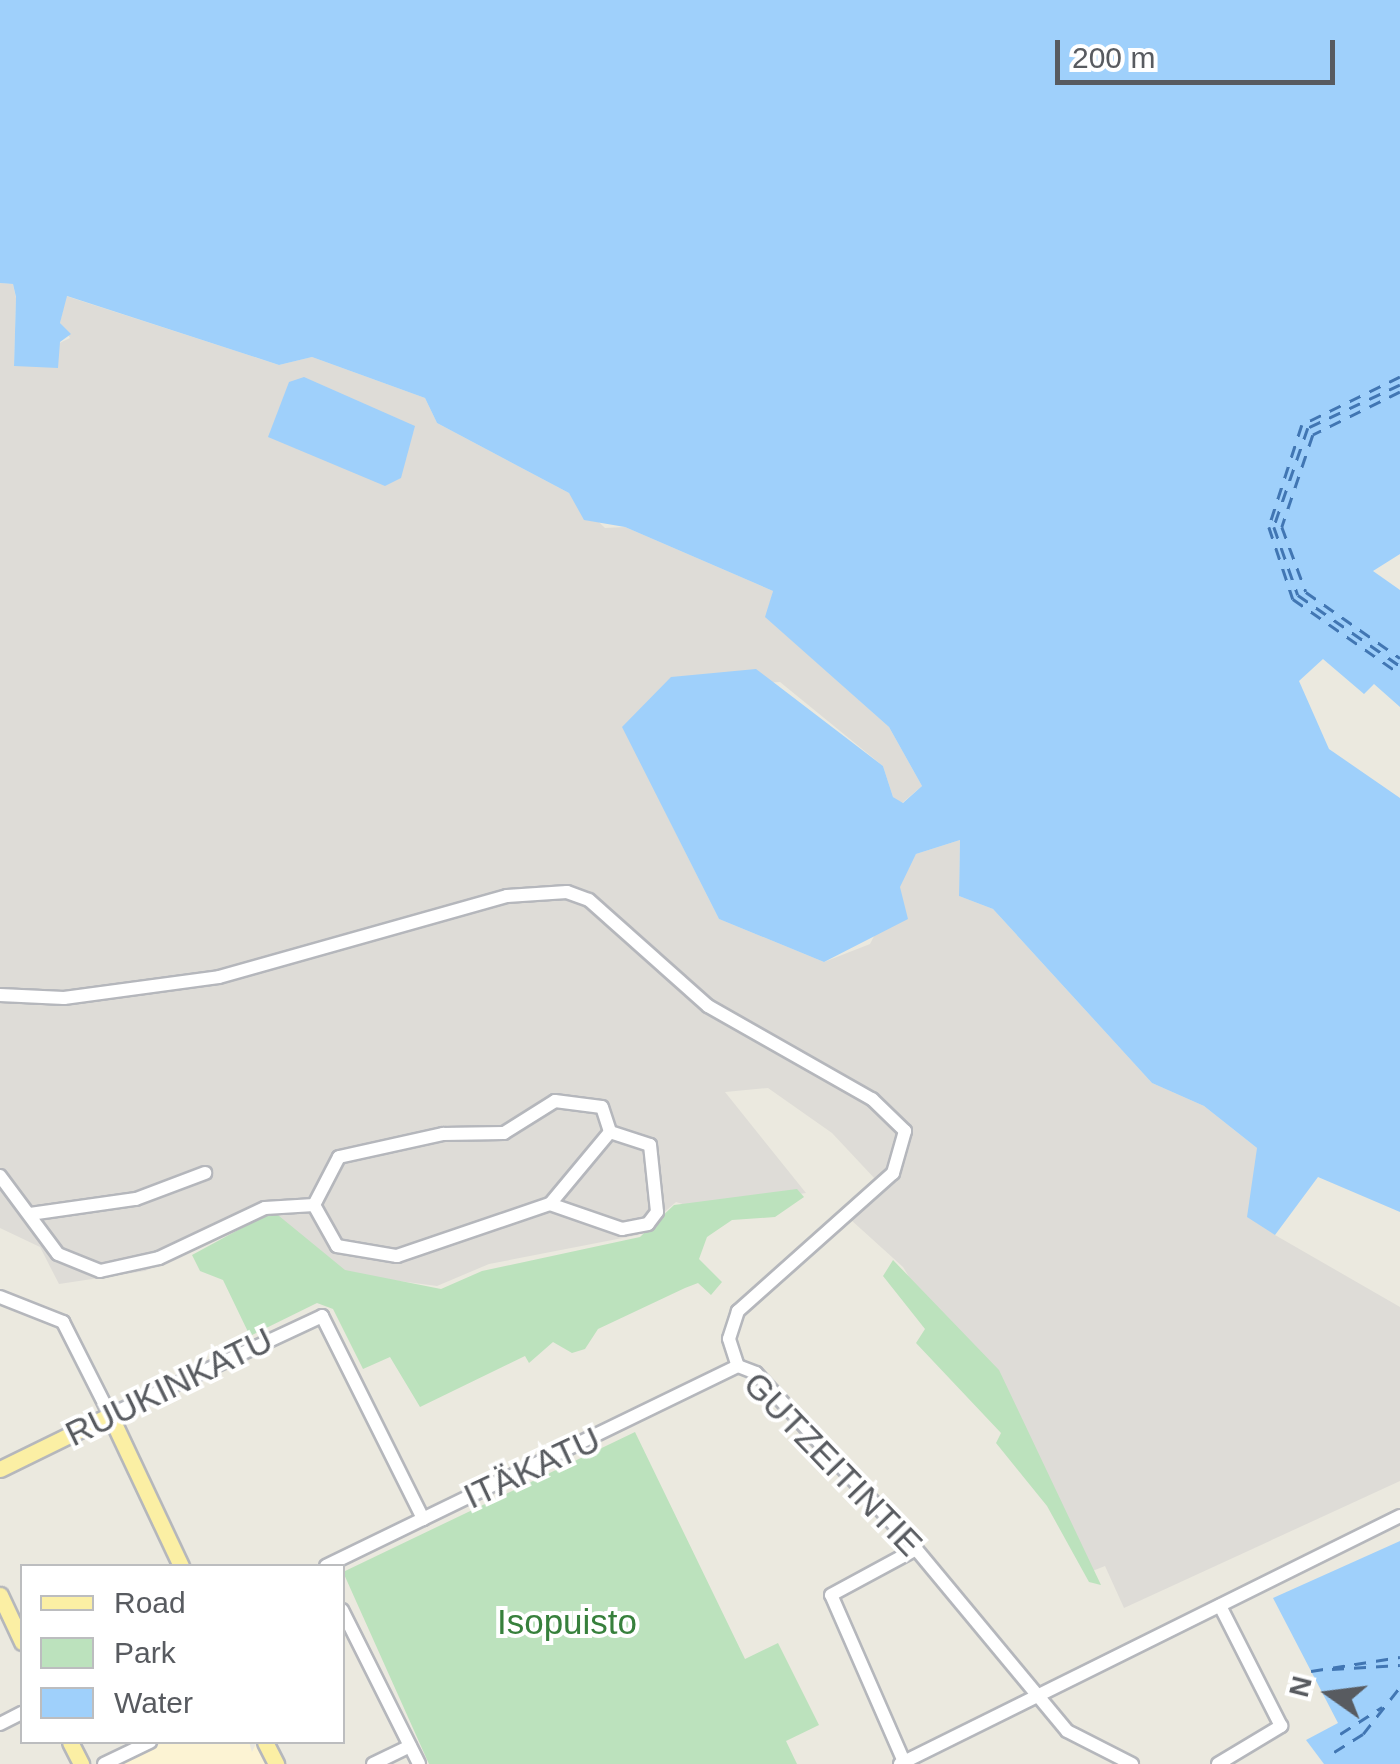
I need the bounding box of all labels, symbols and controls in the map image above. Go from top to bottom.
scale bar [1060,20,1340,82]
text: 200 m [1072,41,1155,74]
street label: RUUKINKATU [59,1319,279,1455]
street label: GUTZEITINTIE [735,1363,931,1565]
street label: ITÄKATU [457,1418,607,1518]
legend [20,1564,345,1744]
text: Road [114,1586,186,1619]
park label: Isopuisto [497,1601,637,1643]
text: Park [114,1636,176,1669]
north arrow [1280,1644,1380,1744]
text: N [1283,1673,1318,1700]
text: Water [114,1686,193,1719]

